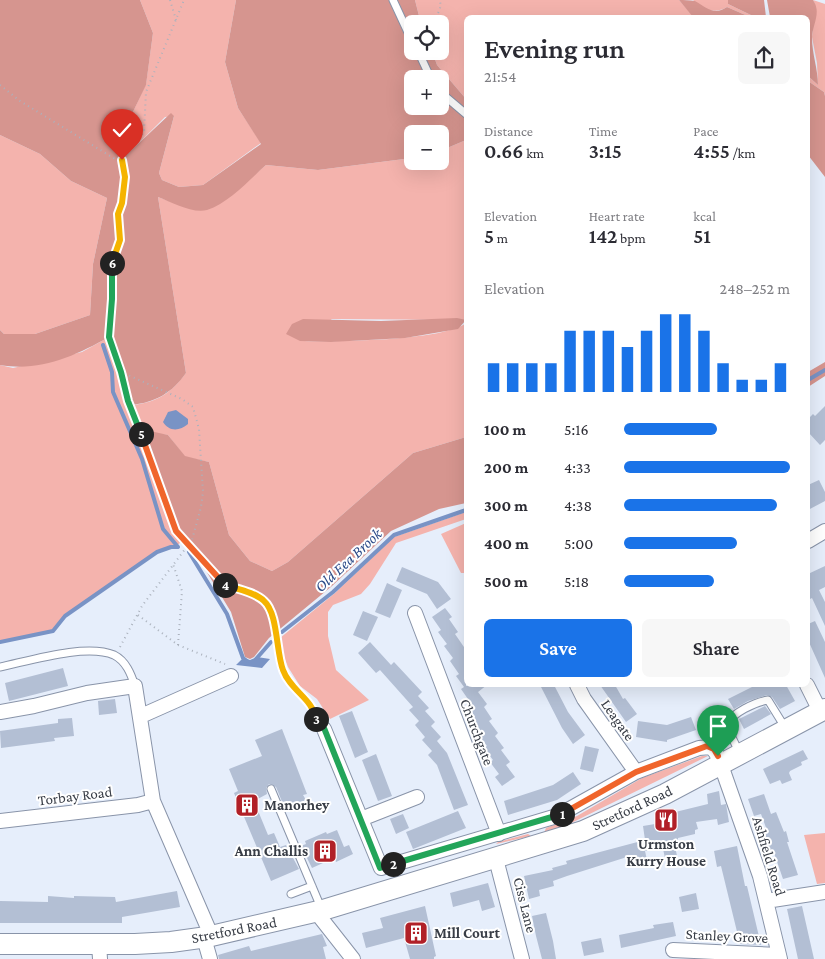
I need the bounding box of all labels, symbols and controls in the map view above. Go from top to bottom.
map controls [404,15,449,170]
button: locate [404,15,449,60]
button: share [738,32,790,84]
text: Evening run [484,33,625,64]
text: 21:54 [484,68,516,85]
button: + [404,70,449,115]
pin [101,109,143,160]
icon: check [108,116,136,144]
text: Distance [484,123,533,139]
text: Time [589,123,617,139]
text: Pace [693,123,719,139]
button: − [404,125,449,170]
text: 0.66 [484,139,524,163]
text: 3:15 [589,139,622,163]
text: 4:55 [693,139,730,163]
text: km [524,145,544,161]
text: /km [730,145,755,161]
text: Elevation [484,208,537,224]
text: Heart rate [589,208,645,224]
text: kcal [693,208,716,224]
text: 5 [484,224,494,248]
text: 142 [589,224,617,248]
text: 51 [693,224,711,248]
text: m [494,230,508,246]
text: bpm [617,230,646,246]
pin: 6 [100,250,124,276]
text: 6 [109,255,116,271]
text: Elevation [484,280,545,297]
text: 248–252 m [720,280,790,297]
text: 100 m [484,421,526,438]
text: 5:16 [564,421,589,438]
pin: 5 [128,422,154,446]
text: 5 [138,426,145,442]
text: 200 m [484,459,528,476]
text: 4:33 [564,459,591,476]
text: 300 m [484,497,528,514]
text: 4:38 [564,497,592,514]
water label: Old Eea Brook [311,524,386,595]
text: 400 m [484,535,529,552]
text: 5:00 [564,535,593,552]
pin: 4 [212,572,238,598]
text: 500 m [484,573,528,590]
text: 5:18 [564,573,589,590]
text: 4 [222,577,229,593]
button: Save [484,619,632,677]
button: Share [642,619,790,677]
street label: Leagate [597,696,638,745]
street label: Churchgate [456,697,497,768]
pin [697,705,739,756]
pin: 3 [304,706,328,732]
text: 3 [313,711,320,727]
icon: arrive [704,712,732,740]
street label: Stretford Road [589,782,675,834]
street label: Torbay Road [37,783,113,810]
building icon: Manorhey [234,792,260,818]
place label: Manorhey [264,797,330,813]
pin: 1 [550,802,574,826]
text: 1 [560,806,565,822]
restaurant icon: Urmston Kurry House [653,807,679,833]
street label: Ashfield Road [749,814,789,898]
place label: Urmston Kurry House [626,836,706,869]
building icon: Ann Challis [312,838,338,864]
place label: Ann Challis [234,843,308,859]
pin: 2 [380,852,406,876]
text: 2 [390,856,397,872]
street label: Ciss Lane [510,876,540,935]
street label: Stretford Road [190,914,278,946]
building icon: Mill Court [403,920,429,946]
place label: Mill Court [434,925,500,941]
street label: Stanley Grove [685,926,769,947]

